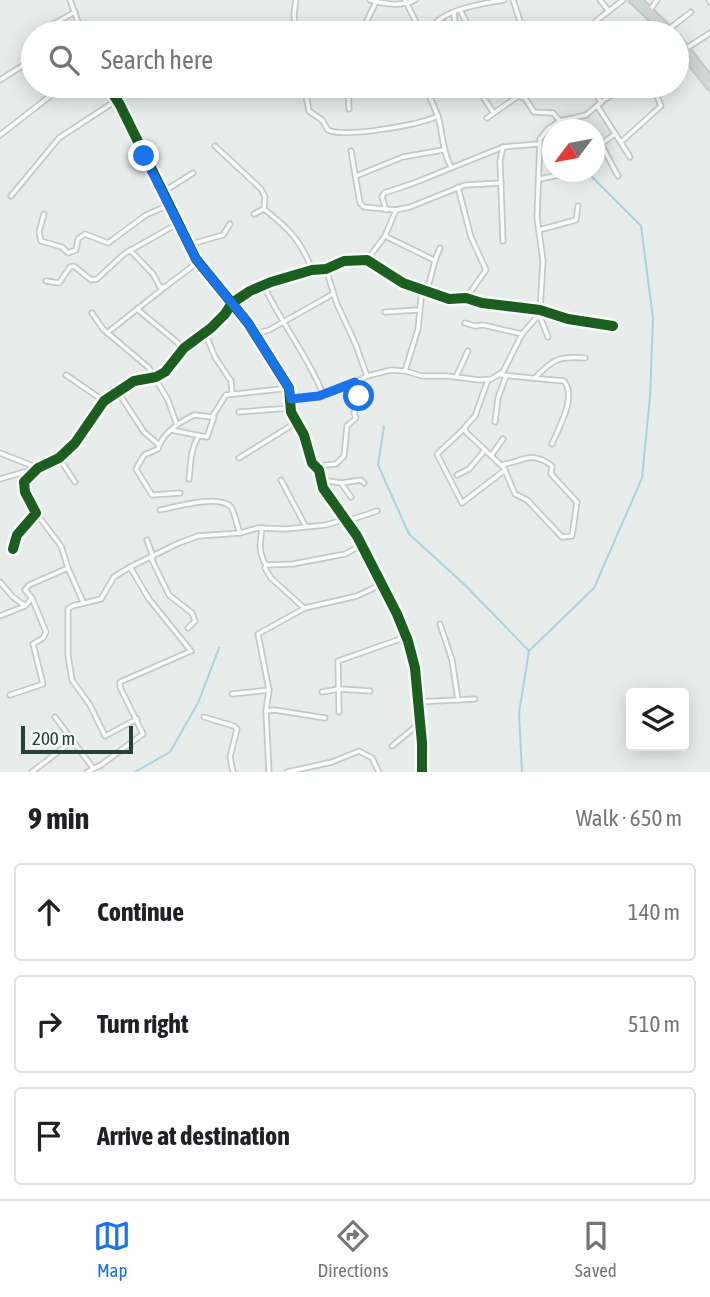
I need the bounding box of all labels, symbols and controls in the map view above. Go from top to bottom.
search box [21,21,689,98]
icon: search [45,41,83,79]
text: Search here [101,45,213,75]
north arrow [542,119,605,182]
route end [128,140,159,171]
route start [343,380,374,411]
map controls [626,688,689,751]
button: layers [626,688,689,751]
scale bar [21,723,133,755]
text: 200 m [32,727,75,749]
text: 9 min [28,801,89,835]
text: Walk · 650 m [576,805,682,831]
icon: ahead [30,893,68,931]
text: Continue [97,897,184,927]
text: 140 m [628,899,680,925]
icon: right [30,1005,68,1043]
text: Turn right [97,1009,188,1039]
text: 510 m [628,1011,680,1037]
icon: arrive [30,1117,68,1155]
text: Arrive at destination [97,1121,290,1151]
tab: Map [93,1217,131,1281]
tab: Directions [318,1217,388,1281]
tab: Saved [575,1217,617,1281]

